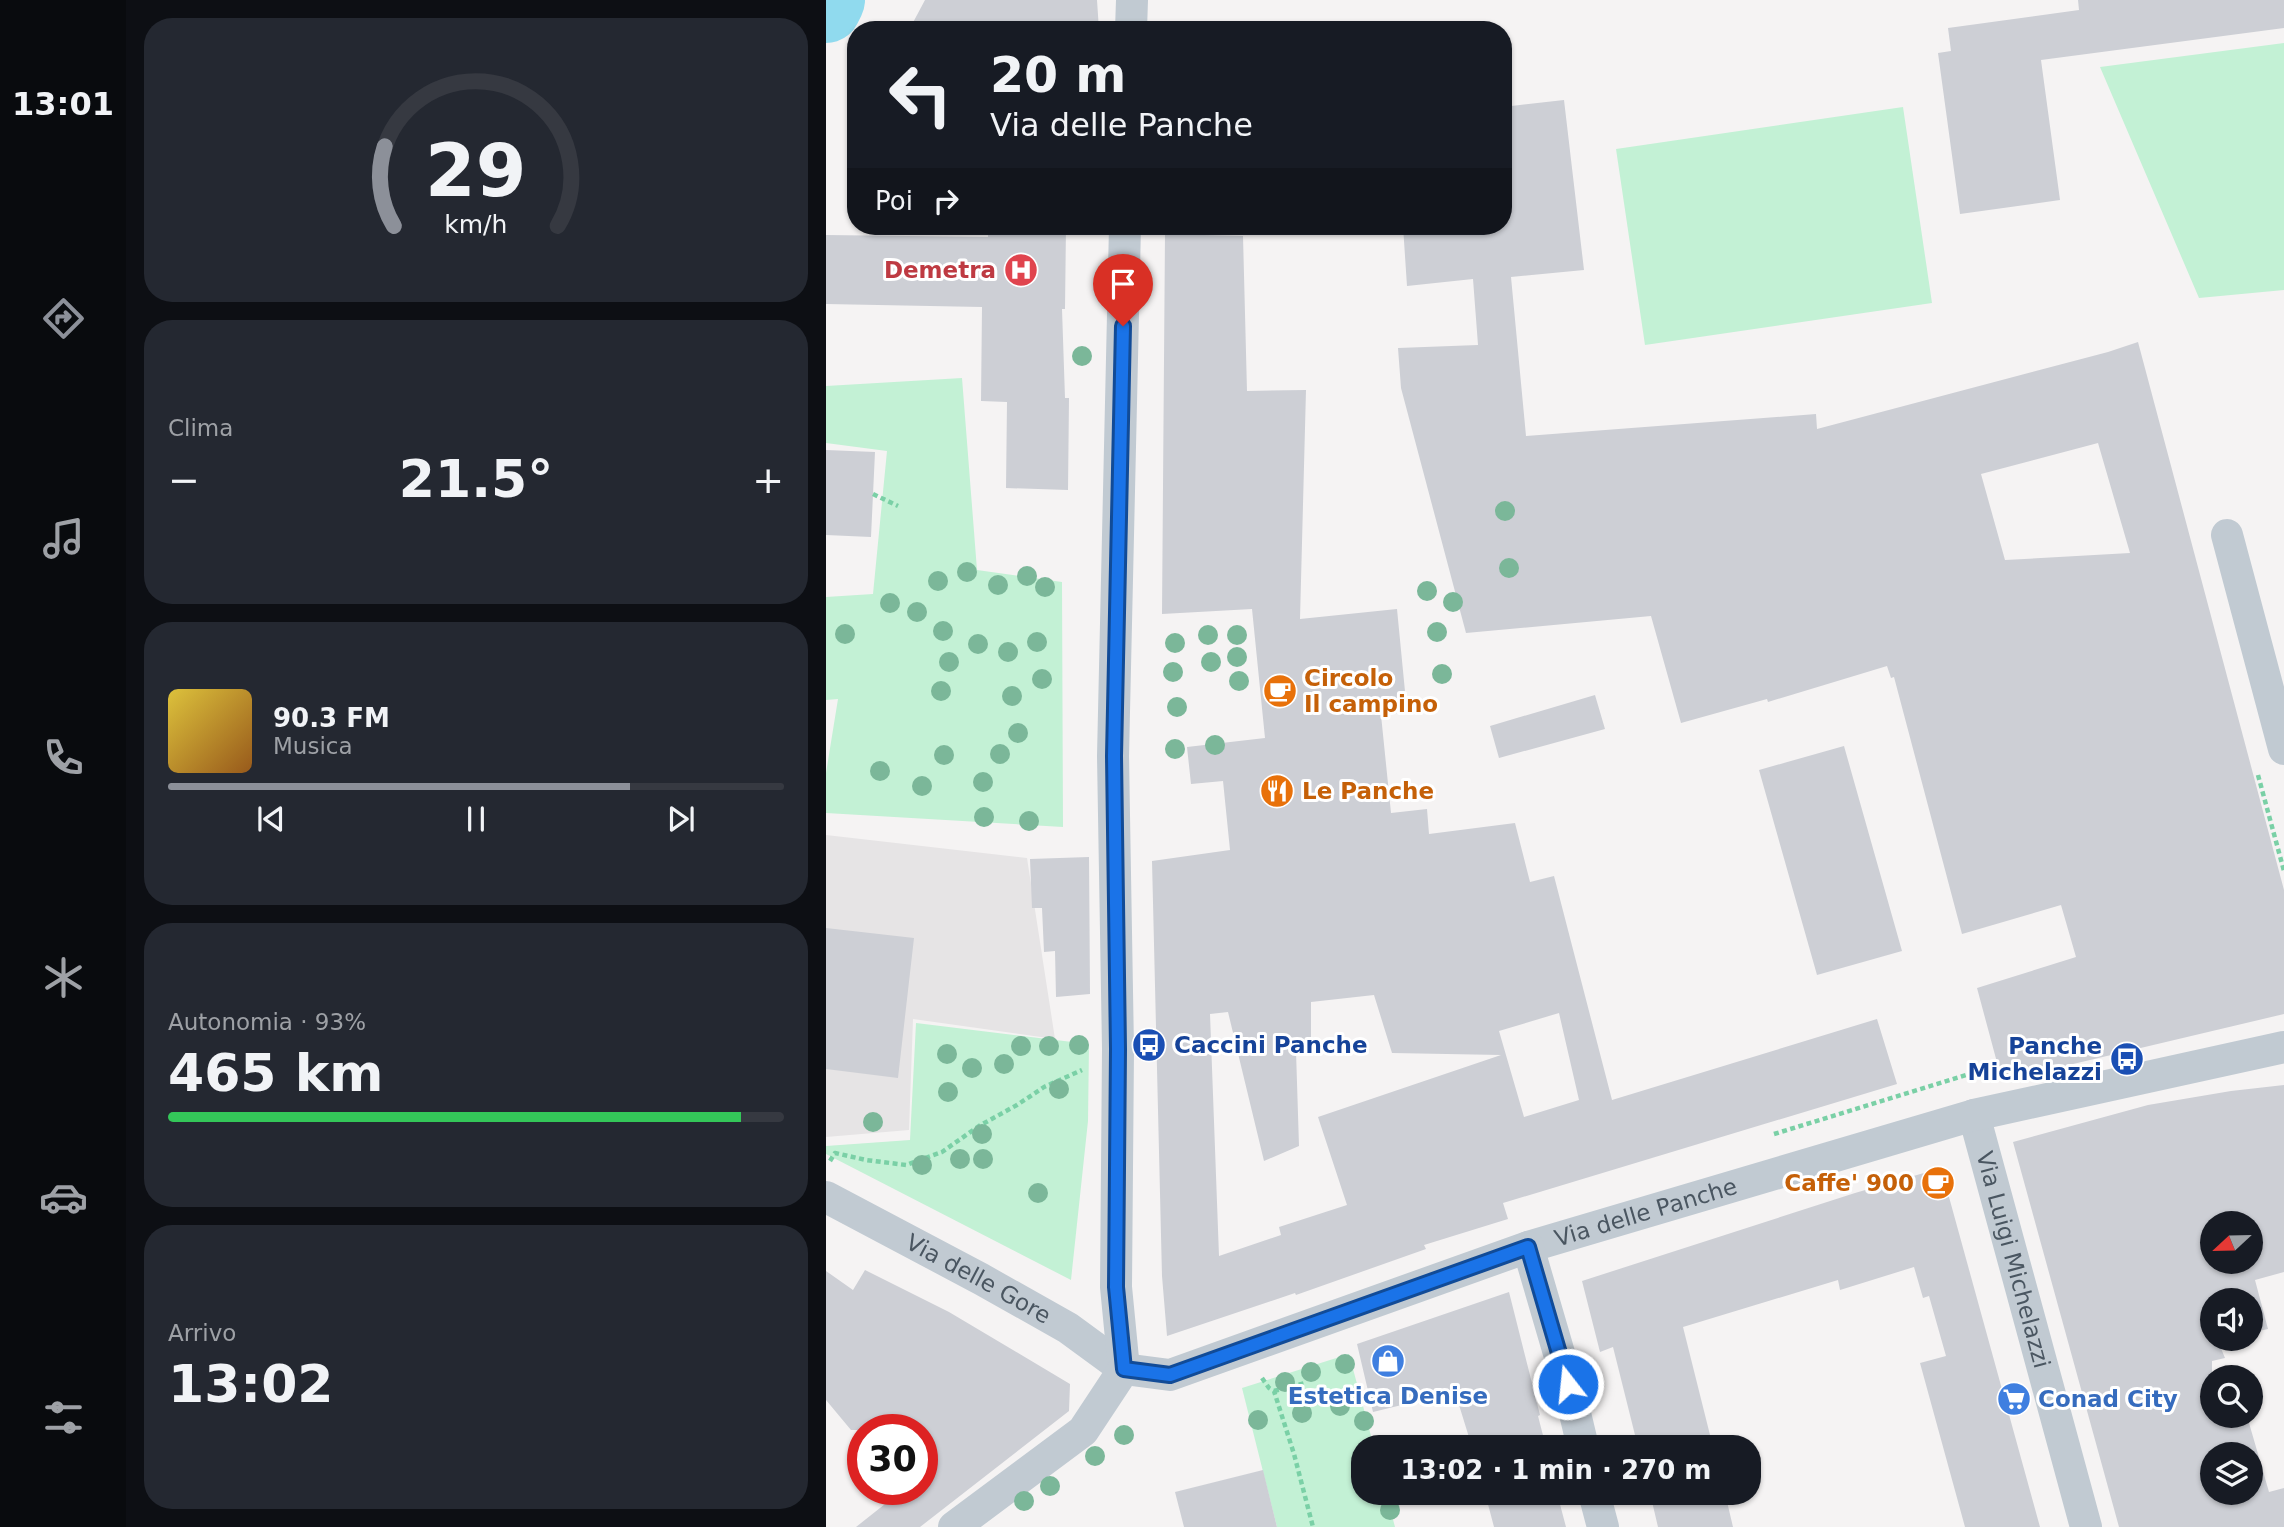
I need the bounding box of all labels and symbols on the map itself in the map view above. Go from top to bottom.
hospital icon: Demetra [1002,251,1040,289]
pin [1093,254,1153,326]
place label: Demetra [884,257,996,283]
place label: Circolo Il campino [1304,665,1438,717]
cafe icon: Circolo Il campino [1261,672,1299,710]
restaurant icon: Le Panche [1258,772,1296,810]
place label: Le Panche [1302,778,1434,804]
bus stop icon: Caccini Panche [1130,1026,1168,1064]
place label: Caccini Panche [1174,1032,1368,1058]
place label: Panche Michelazzi [1968,1033,2102,1085]
bus stop icon: Panche Michelazzi [2108,1040,2146,1078]
street label: Via Luigi Michelazzi [1971,1149,2055,1371]
cafe icon: Caffe' 900 [1919,1164,1957,1202]
place label: Caffe' 900 [1784,1170,1914,1196]
street label: Via delle Panche [1551,1173,1740,1251]
north arrow [2200,1211,2263,1274]
street label: Via delle Gore [902,1229,1056,1329]
shop icon: Estetica Denise [1369,1342,1407,1380]
position arrow [1531,1347,1605,1421]
supermarket icon: Conad City [1995,1380,2033,1418]
place label: Estetica Denise [1288,1383,1488,1409]
place label: Conad City [2038,1386,2178,1412]
speed limit sign: 30 [847,1414,938,1505]

